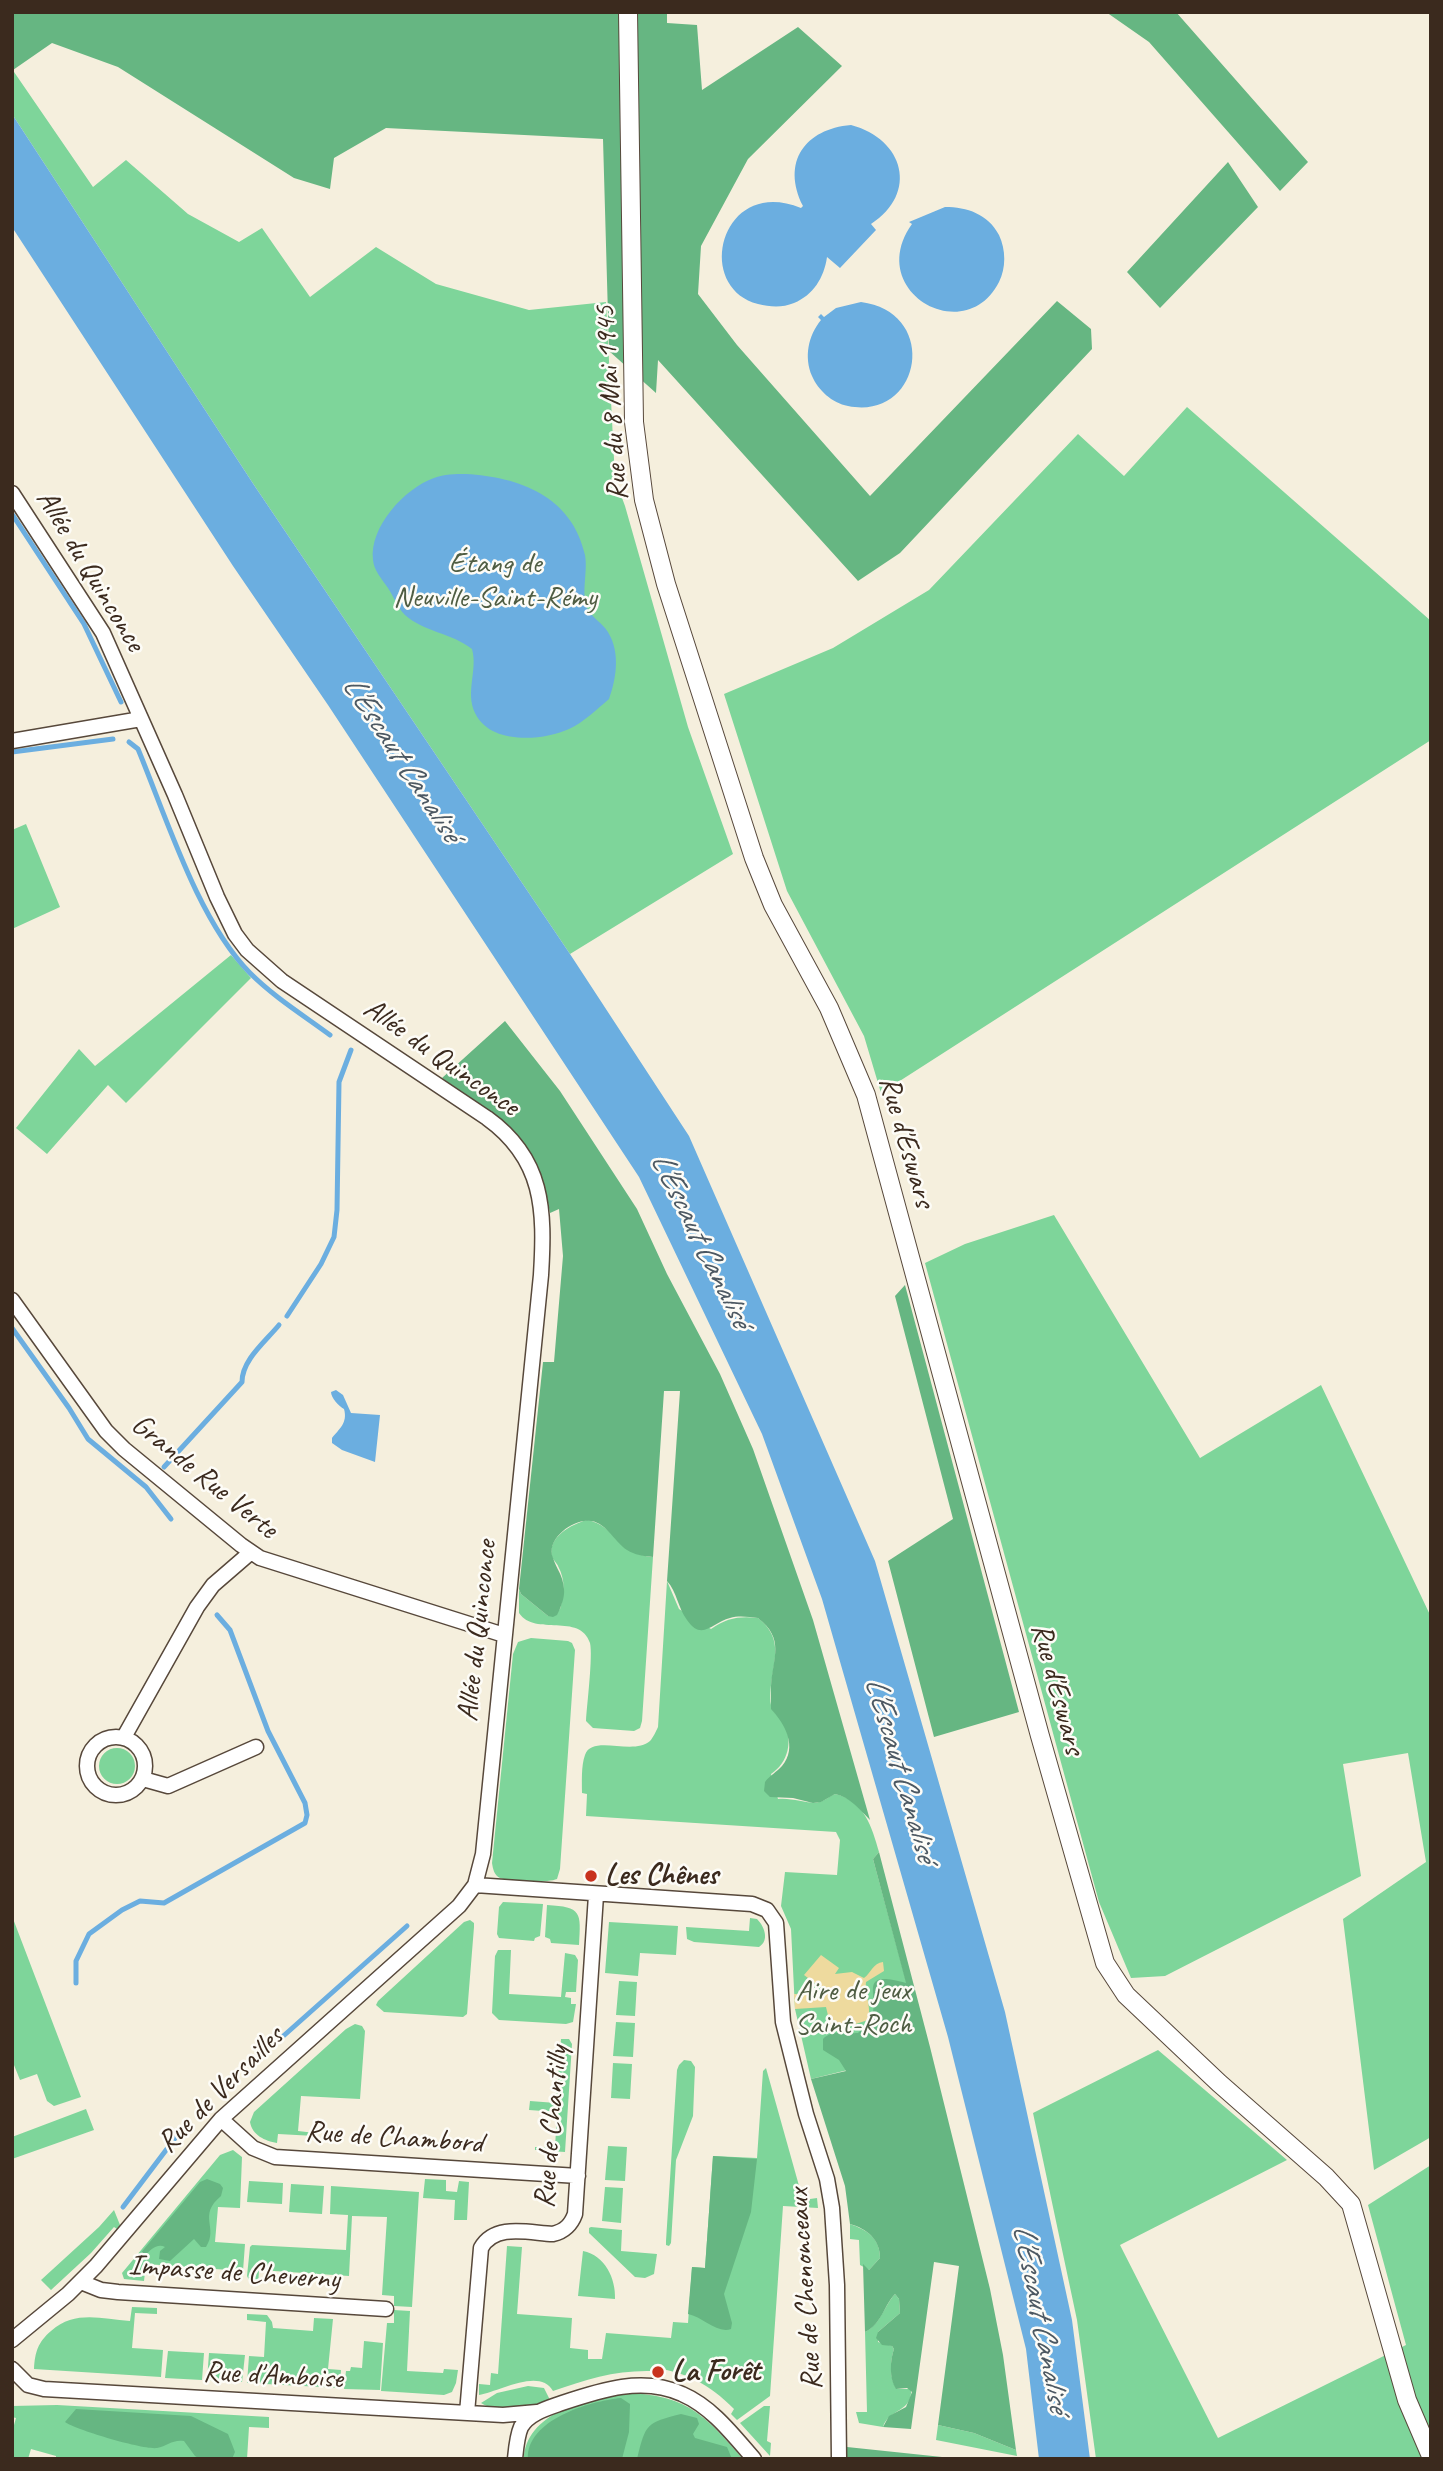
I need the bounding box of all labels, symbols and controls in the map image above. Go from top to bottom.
street label: Rue du 8 Mai 1945 [587,304,637,502]
street label: Allée du Quinconce [28,484,152,658]
park label: Étang de Neuville-Saint-Rémy [393,546,597,616]
water label: L'Escaut Canalisé [333,669,469,849]
street label: Allée du Quinconce [356,991,526,1125]
street label: Rue d'Eswars [870,1072,942,1212]
water label: L'Escaut Canalisé [641,1146,759,1334]
street label: Grande Rue Verte [123,1407,285,1547]
street label: Allée du Quinconce [451,1539,505,1723]
street label: Rue d'Eswars [1022,1619,1092,1759]
water label: L'Escaut Canalisé [855,1673,945,1865]
place label: Les Chênes [605,1858,718,1894]
marker: Les Chênes [583,1868,599,1884]
park label: Aire de jeux Saint-Roch [795,1973,911,2044]
street label: Rue de Versailles [150,2019,292,2161]
street label: Rue de Chantilly [527,2044,577,2210]
street label: Rue de Chambord [304,2114,484,2162]
street label: Rue de Chenonceaux [781,2187,831,2391]
water label: L'Escaut Canalisé [1003,2221,1077,2415]
street label: Impasse de Cheverny [127,2248,341,2298]
street label: Rue d'Amboise [202,2354,344,2398]
place label: La Forêt [672,2354,760,2390]
marker: La Forêt [650,2364,666,2380]

